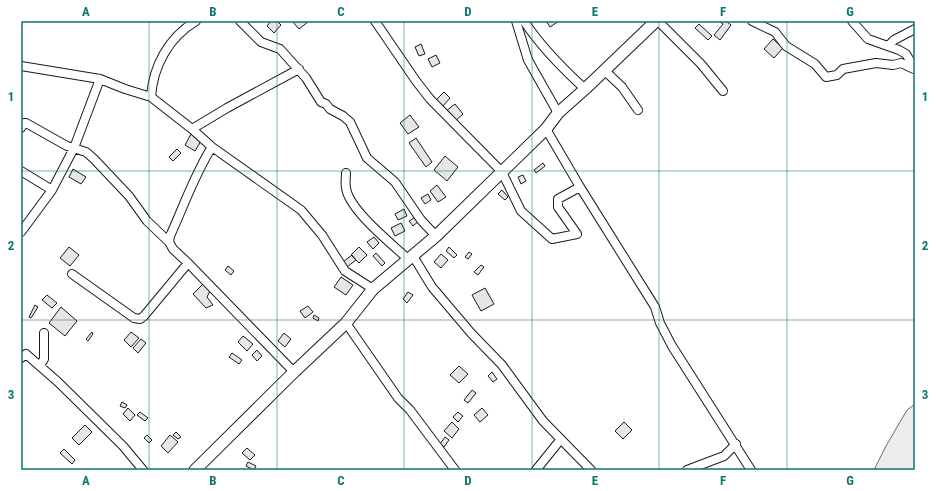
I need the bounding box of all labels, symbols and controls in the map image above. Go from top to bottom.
text: A [82,4,90,19]
text: B [209,4,217,19]
text: C [337,4,345,19]
text: D [464,4,472,19]
text: E [592,4,599,19]
text: F [720,4,726,19]
text: G [846,4,854,19]
text: 1 [8,89,14,104]
text: 1 [922,89,928,104]
text: 2 [8,238,15,253]
text: 2 [922,238,929,253]
text: 3 [8,387,14,402]
text: 3 [922,387,928,402]
text: A [82,473,90,488]
text: B [209,473,217,488]
text: C [337,473,345,488]
text: D [464,473,472,488]
text: E [592,473,599,488]
text: F [720,473,726,488]
text: G [846,473,854,488]

